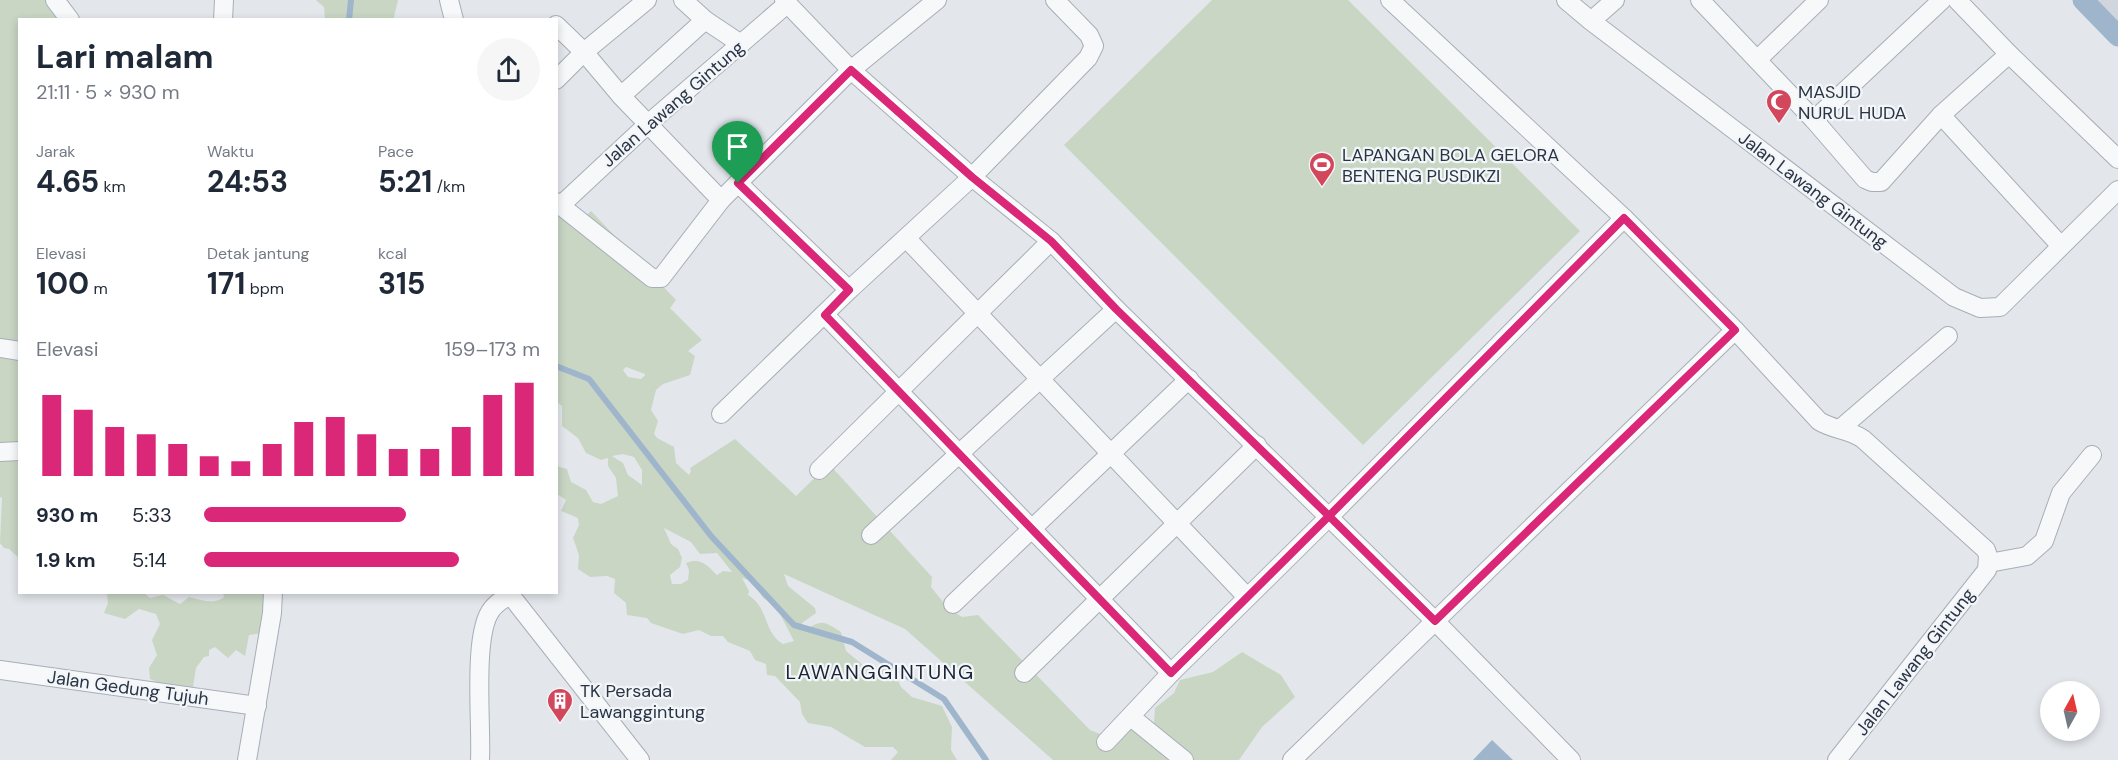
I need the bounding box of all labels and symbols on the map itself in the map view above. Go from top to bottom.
street label: Jalan Lawang Gintung [597,35,749,173]
place label: MASJID NURUL HUDA [1798,80,1907,125]
mosque icon: MASJID NURUL HUDA [1764,87,1794,125]
pin [712,121,763,183]
street label: Jalan Lawang Gintung [1733,126,1893,254]
place label: LAPANGAN BOLA GELORA BENTENG PUSDIKZI [1342,143,1559,188]
sports icon: LAPANGAN BOLA GELORA BENTENG PUSDIKZI [1307,150,1337,188]
street label: Jalan Lawang Gintung [1850,583,1980,741]
district label: LAWANGGINTUNG [785,659,975,685]
street label: Jalan Gedung Tujuh [46,665,210,711]
place label: TK Persada Lawanggintung [580,679,705,724]
north arrow [2040,681,2100,741]
building icon: TK Persada Lawanggintung [545,686,575,724]

